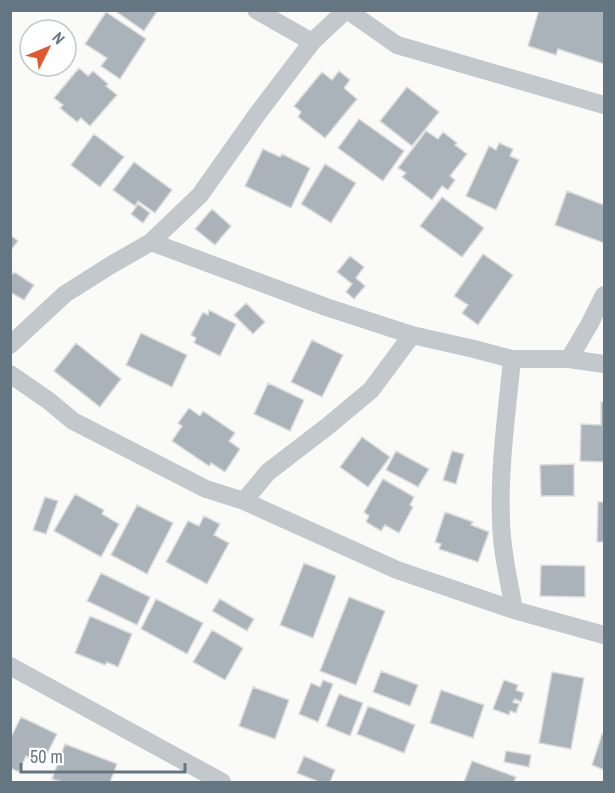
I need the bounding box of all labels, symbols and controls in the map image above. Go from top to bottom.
north arrow [18,18,78,78]
text: N [48,27,70,49]
scale bar [21,736,184,774]
text: 50 m [30,744,63,769]

